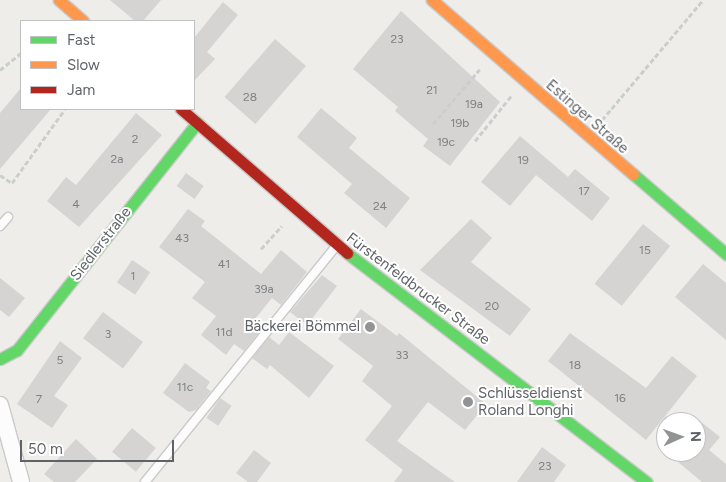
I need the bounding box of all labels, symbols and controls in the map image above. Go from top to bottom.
legend [20,20,195,110]
text: Fast [67,31,95,49]
house number: 23 [390,33,404,47]
text: Slow [67,56,100,74]
street label: Estinger Straße [542,76,632,158]
text: Jam [67,81,95,99]
house number: 21 [426,84,438,98]
house number: 28 [243,91,257,105]
house number: 19a [465,98,483,112]
house number: 19b [451,117,469,131]
house number: 2 [132,133,138,147]
house number: 19c [437,136,455,150]
house number: 2a [111,153,123,167]
house number: 19 [517,154,529,168]
house number: 17 [578,185,590,199]
house number: 4 [72,198,80,212]
house number: 24 [373,200,387,214]
street label: Siedlerstraße [67,204,135,284]
street label: Fürstenfeldbrucker Straße [343,229,493,349]
house number: 43 [175,232,189,246]
house number: 15 [639,244,651,258]
house number: 41 [218,258,230,272]
house number: 1 [131,270,135,284]
house number: 39a [254,283,274,297]
house number: 20 [485,300,499,314]
place label: Bäckerei Bömmel [244,318,360,336]
marker: Bäckerei Bömmel [364,321,376,333]
house number: 11d [216,326,232,340]
house number: 3 [105,328,111,342]
house number: 33 [395,349,409,363]
house number: 5 [57,354,63,368]
house number: 18 [569,359,581,373]
house number: 11c [177,381,193,395]
place label: Schlüsseldienst Roland Longhi [478,384,582,419]
house number: 16 [614,392,626,406]
house number: 7 [36,393,42,407]
marker: Schlüsseldienst Roland Longhi [462,396,474,408]
north arrow [656,412,706,462]
scale bar [22,430,176,462]
text: N [687,431,704,442]
text: 50 m [28,440,63,458]
house number: 23 [538,460,552,474]

